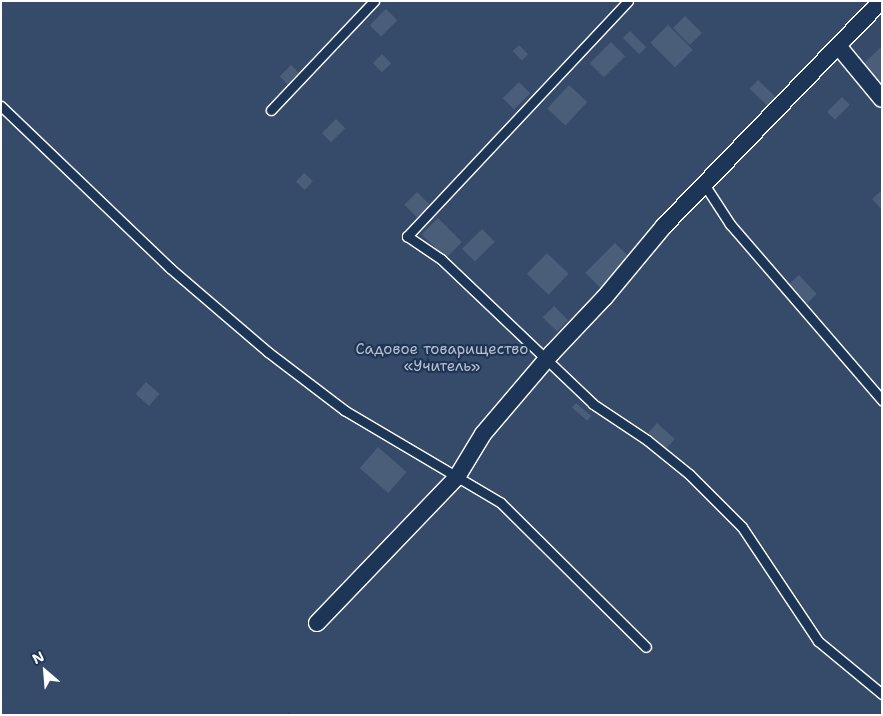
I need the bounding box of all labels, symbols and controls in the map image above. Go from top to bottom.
park label: Садовое товарищество «Учитель» [356,340,528,375]
north arrow [20,646,70,696]
text: N [29,647,47,668]

